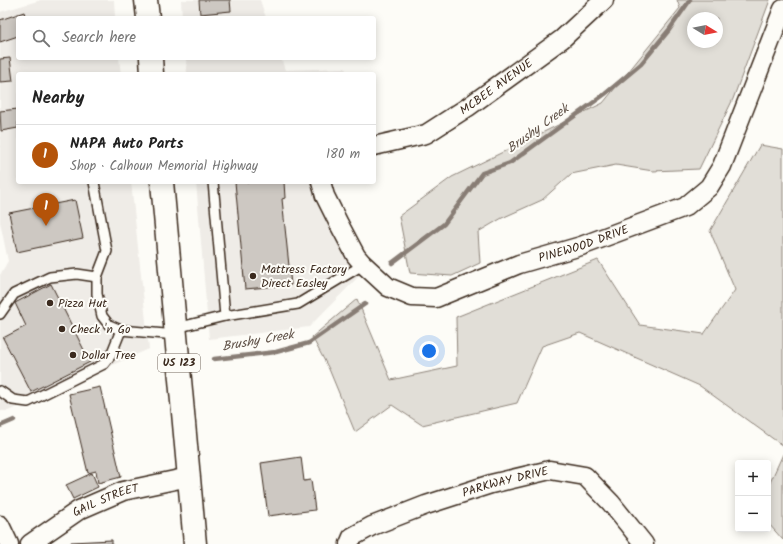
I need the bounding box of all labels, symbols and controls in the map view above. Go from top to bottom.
north arrow [687,12,723,48]
search box [16,16,376,60]
text: Search here [62,26,136,50]
icon: search [30,27,52,49]
street label: MCBEE AVENUE [456,53,537,120]
text: Nearby [32,85,84,112]
water label: Brushy Creek [502,98,575,159]
text: NAPA Auto Parts [70,132,184,156]
text: 1 [43,144,47,165]
text: 180 m [326,144,360,165]
text: Shop · Calhoun Memorial Highway [70,156,258,177]
pin: 1 [33,193,59,226]
street label: PINEWOOD DRIVE [536,219,632,267]
place label: Mattress Factory Direct Easley [261,260,347,293]
marker: Mattress Factory Direct Easley [248,271,258,281]
place label: Pizza Hut [58,294,107,313]
marker: Pizza Hut [45,298,55,308]
place label: Check 'n Go [70,320,131,339]
marker: Check 'n Go [57,324,67,334]
water label: Brushy Creek [220,324,297,358]
your location [419,341,439,361]
place label: Dollar Tree [81,346,136,365]
marker: Dollar Tree [68,350,78,360]
road number: US 123 [158,354,200,372]
map controls [735,460,771,532]
button: + [735,460,771,496]
street label: PARKWAY DRIVE [460,461,551,502]
street label: GAIL STREET [68,478,142,522]
button: − [735,496,771,532]

